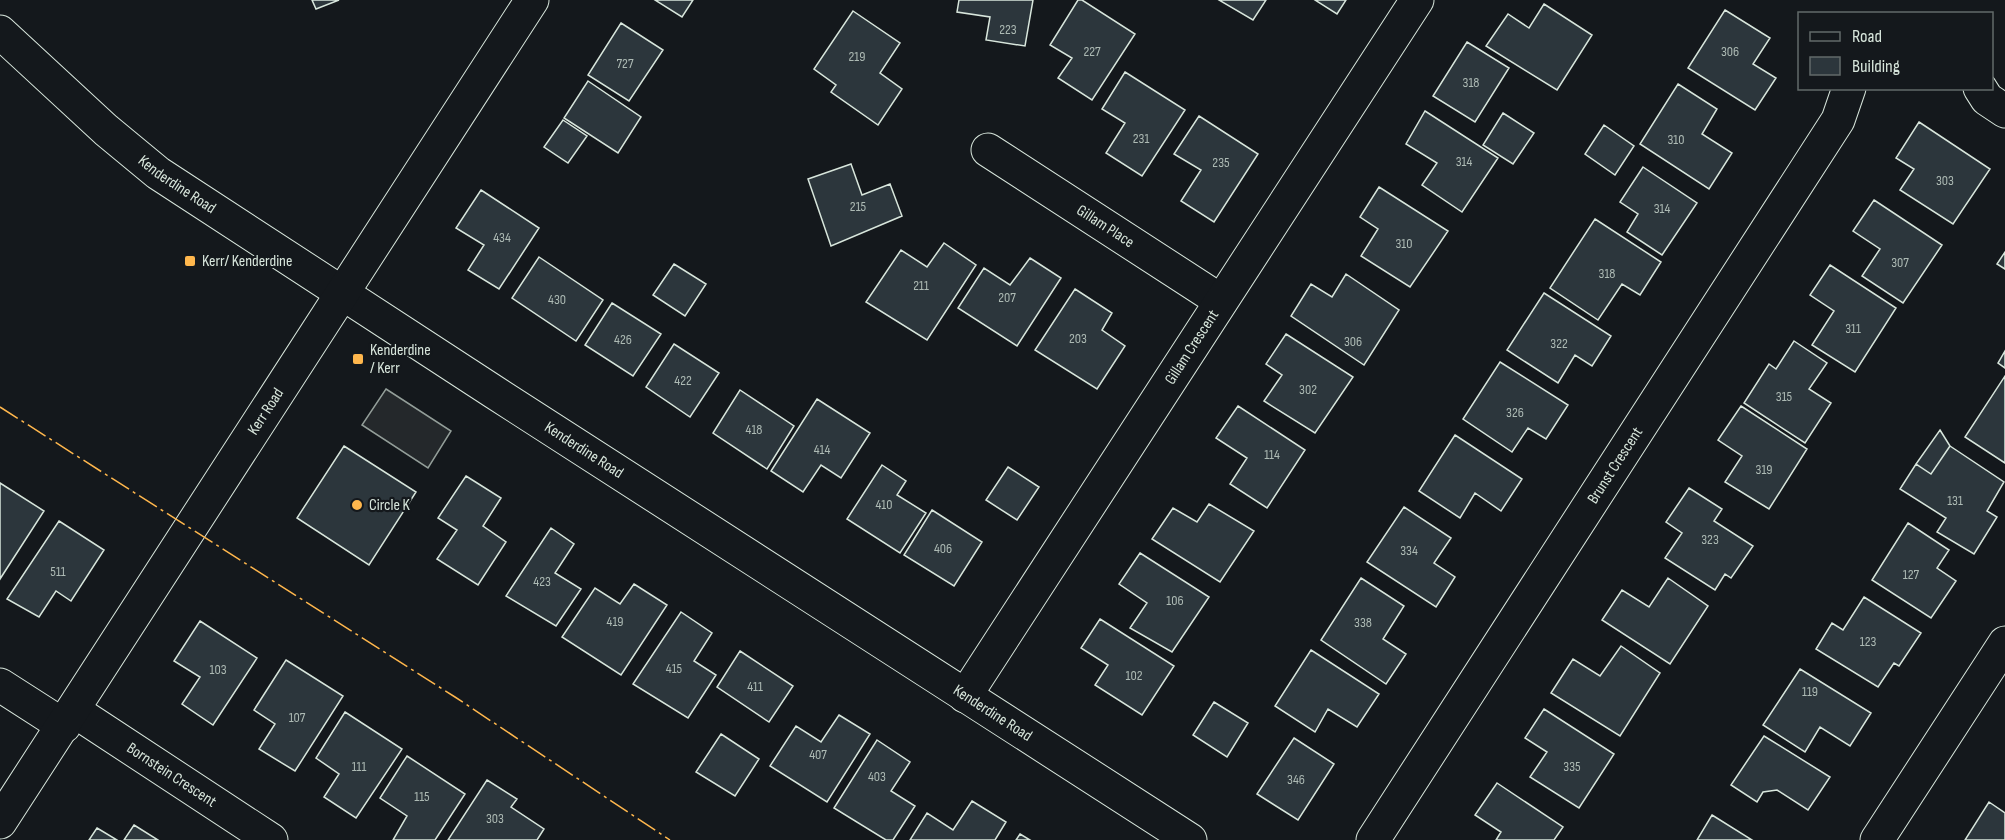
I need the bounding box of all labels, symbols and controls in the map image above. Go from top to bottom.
legend [1798,12,1993,90]
house number: 223 [999,21,1017,38]
text: Road [1852,26,1882,47]
house number: 227 [1083,43,1101,60]
house number: 306 [1721,43,1739,60]
house number: 219 [849,48,865,65]
house number: 727 [617,55,634,72]
text: Building [1852,56,1900,77]
house number: 318 [1463,74,1479,91]
house number: 231 [1133,130,1149,147]
house number: 310 [1667,131,1685,148]
street label: Kenderdine Road [134,151,219,218]
house number: 314 [1456,153,1472,170]
house number: 235 [1212,154,1230,171]
house number: 303 [1936,172,1954,189]
house number: 215 [850,198,867,215]
house number: 314 [1654,200,1670,217]
street label: Gillam Place [1073,201,1138,252]
house number: 434 [493,229,511,246]
house number: 310 [1395,235,1413,252]
place label: Kerr/ Kenderdine [202,252,292,271]
marker: Kerr/ Kenderdine [183,254,197,268]
house number: 307 [1891,254,1909,271]
house number: 318 [1599,265,1615,282]
house number: 211 [913,277,929,294]
house number: 207 [998,289,1016,306]
house number: 430 [548,291,566,308]
street label: Gillam Crescent [1160,306,1223,388]
house number: 311 [1845,320,1861,337]
house number: 203 [1069,330,1087,347]
house number: 426 [614,331,632,348]
house number: 306 [1344,333,1362,350]
house number: 322 [1550,335,1568,352]
place label: Kenderdine / Kerr [370,341,431,378]
marker: Kenderdine / Kerr [351,352,365,366]
house number: 422 [674,372,692,389]
house number: 302 [1299,381,1317,398]
street label: Kerr Road [244,385,288,438]
house number: 315 [1776,388,1793,405]
house number: 326 [1506,404,1524,421]
street label: Kenderdine Road [541,418,627,482]
house number: 418 [746,421,762,438]
street label: Brunst Crescent [1583,423,1647,507]
house number: 414 [814,441,830,458]
house number: 114 [1264,446,1280,463]
house number: 319 [1756,461,1772,478]
house number: 131 [1947,492,1963,509]
place label: Circle K [369,496,410,515]
house number: 410 [875,496,893,513]
marker: Circle K [350,498,364,512]
house number: 323 [1701,531,1719,548]
house number: 406 [934,540,952,557]
house number: 334 [1400,542,1418,559]
house number: 511 [50,563,66,580]
house number: 127 [1903,566,1920,583]
house number: 423 [533,573,551,590]
house number: 106 [1166,592,1184,609]
house number: 419 [607,613,624,630]
house number: 338 [1354,614,1372,631]
house number: 123 [1860,633,1876,650]
house number: 415 [666,660,683,677]
house number: 103 [209,661,227,678]
house number: 102 [1126,667,1143,684]
house number: 411 [747,678,763,695]
street label: Kenderdine Road [950,681,1036,745]
house number: 119 [1802,683,1818,700]
house number: 107 [289,709,306,726]
street label: Bornstein Crescent [123,738,220,811]
house number: 407 [809,746,827,763]
house number: 111 [352,758,366,775]
house number: 335 [1563,758,1581,775]
house number: 403 [868,768,886,785]
house number: 346 [1287,771,1305,788]
house number: 115 [414,788,430,805]
house number: 303 [486,810,504,827]

